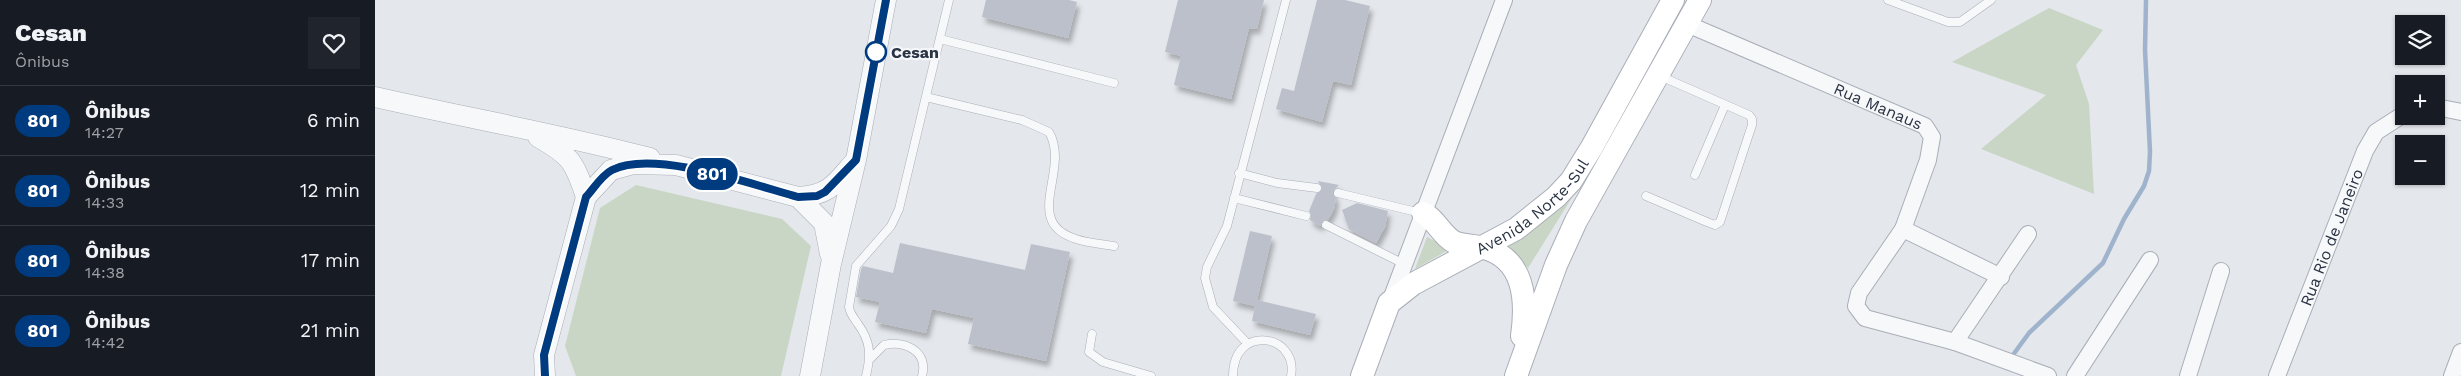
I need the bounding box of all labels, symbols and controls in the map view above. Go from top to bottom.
map controls [2395,15,2445,185]
button: layers [2395,15,2445,65]
button: heart [308,17,360,69]
text: Cesan [15,19,87,47]
marker: Cesan [865,41,887,63]
place label: Cesan [891,43,939,62]
text: Ônibus [15,52,69,71]
button: + [2395,75,2445,125]
street label: Rua Manaus [1831,79,1925,134]
text: Ônibus [85,100,150,123]
text: 6 min [307,109,360,132]
text: 801 [27,110,58,131]
text: 14:27 [85,123,124,142]
button: − [2395,135,2445,185]
street label: Avenida Norte-Sul [1473,155,1593,259]
line badge: 801 [683,158,741,190]
text: 801 [697,163,727,184]
street label: Rua Rio de Janeiro [2296,166,2367,309]
text: Ônibus [85,170,150,193]
text: 12 min [300,179,360,202]
text: 801 [27,180,58,201]
text: 14:33 [85,193,124,212]
text: Ônibus [85,240,150,263]
text: 17 min [301,249,360,272]
text: 801 [27,250,58,271]
text: 14:38 [85,263,125,282]
text: Ônibus [85,310,150,333]
text: 21 min [300,319,360,342]
text: 801 [27,320,58,341]
text: 14:42 [85,333,125,352]

